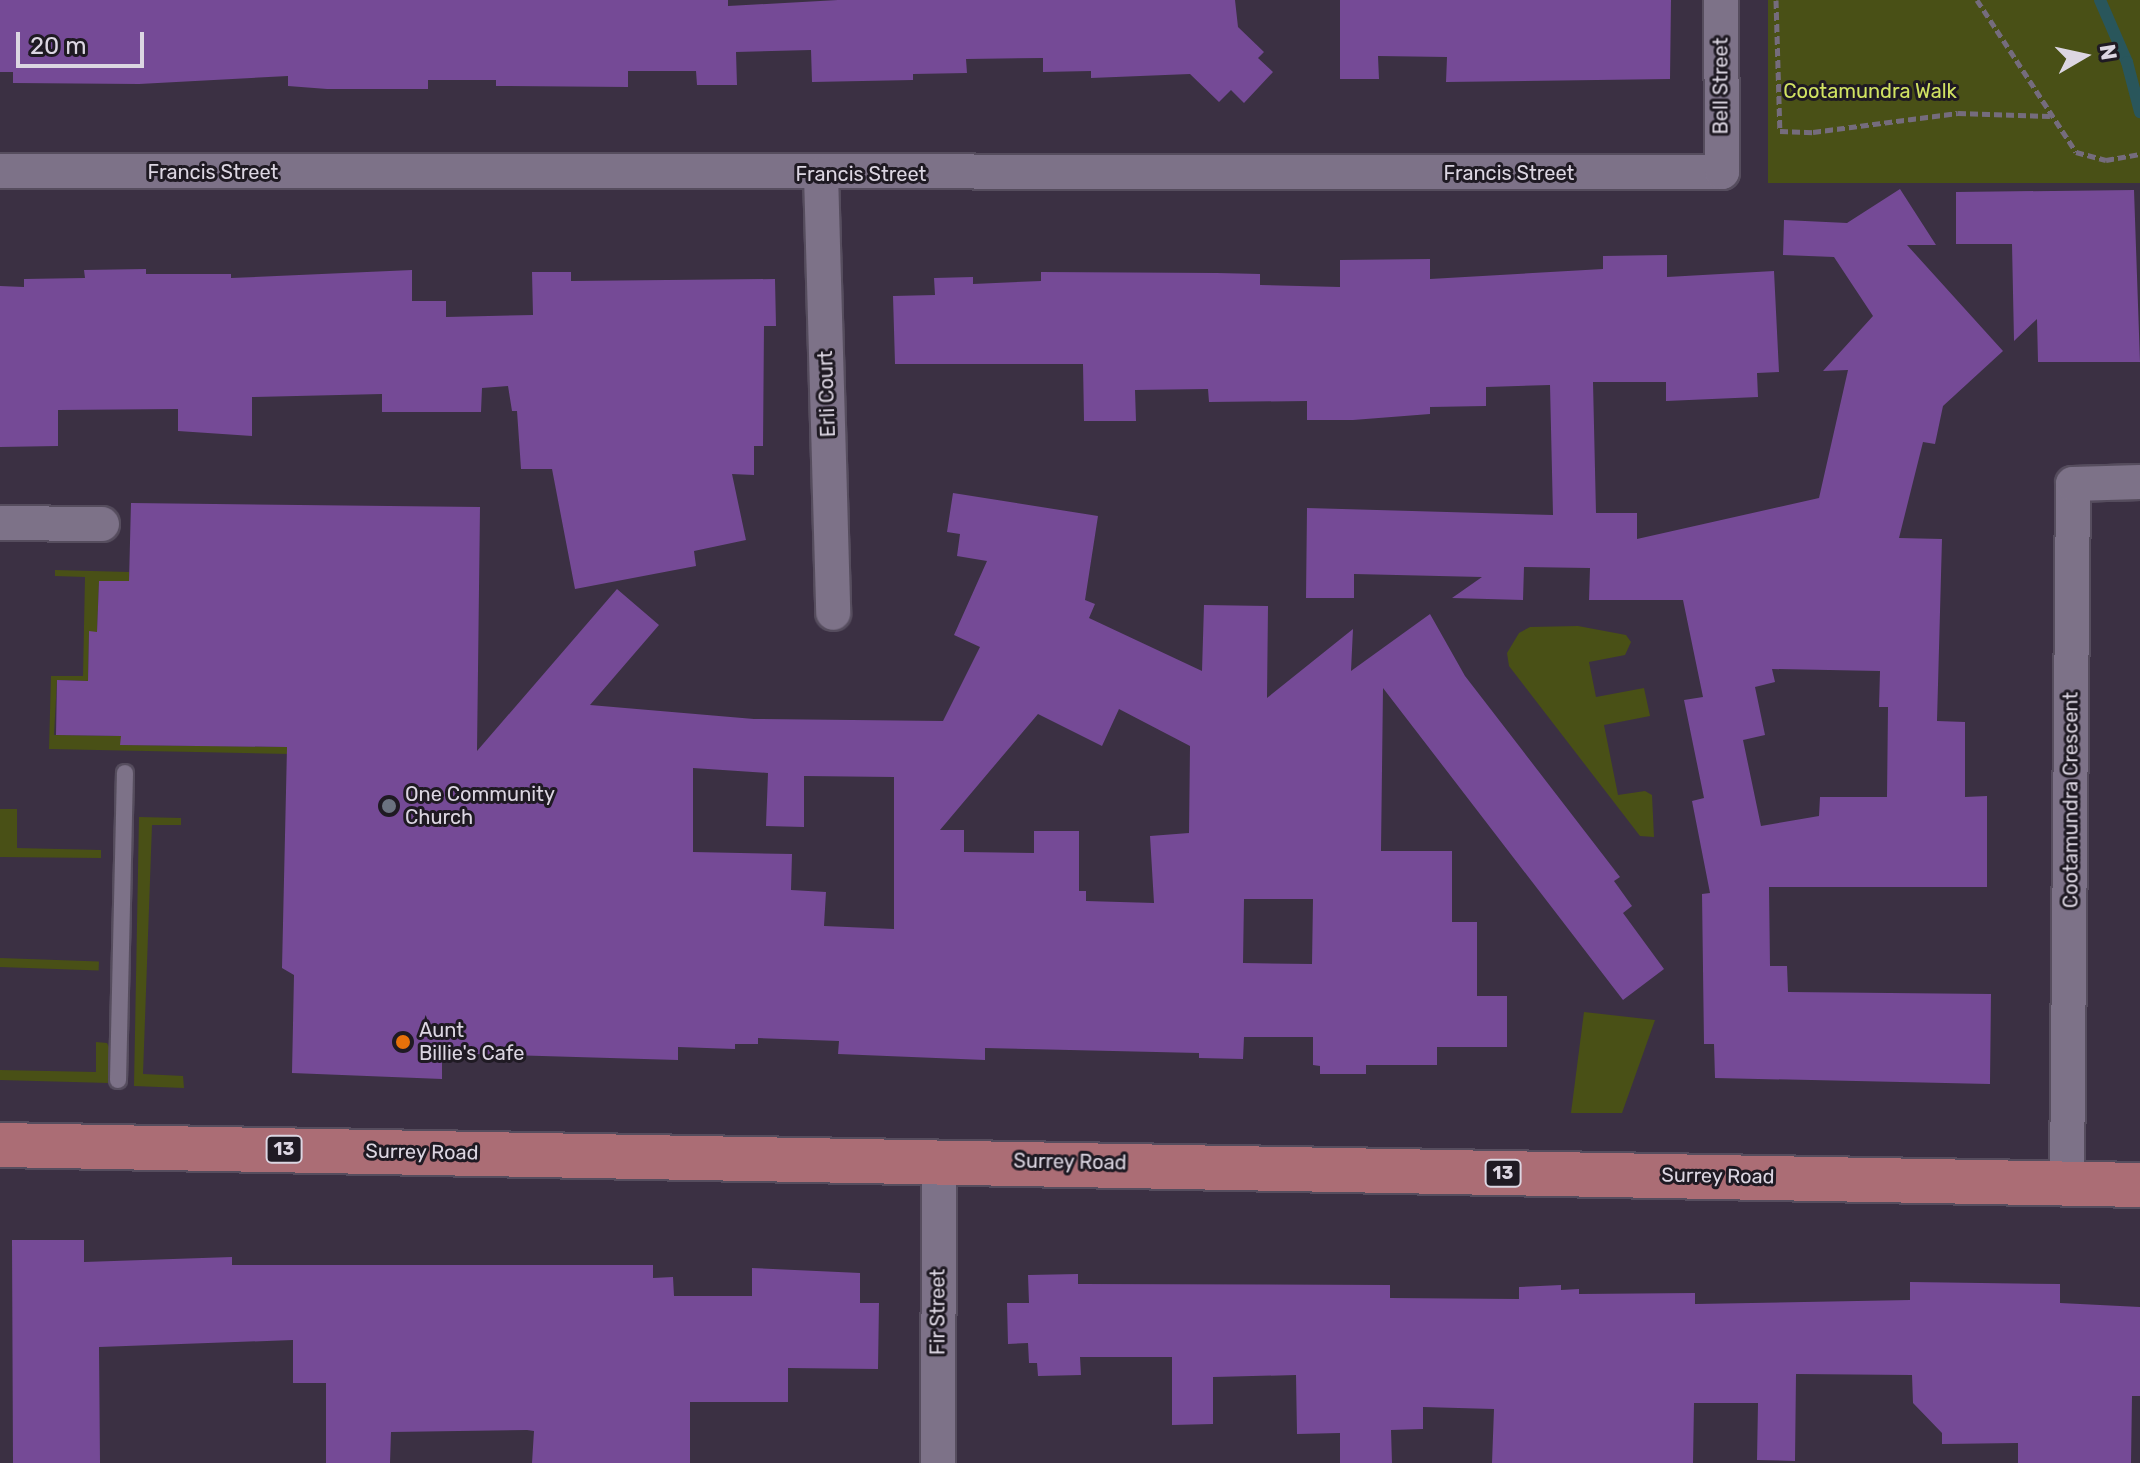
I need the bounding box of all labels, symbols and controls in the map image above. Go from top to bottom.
scale bar [20,16,148,66]
north arrow [2044,16,2124,96]
text: 20 m [30,32,87,60]
street label: Bell Street [1709,38,1733,134]
text: N [2094,42,2123,62]
park label: Cootamundra Walk [1783,79,1957,103]
street label: Francis Street [148,160,278,184]
street label: Francis Street [1444,161,1574,185]
street label: Francis Street [796,162,926,186]
street label: Erli Court [813,350,841,438]
street label: Cootamundra Crescent [2059,692,2083,908]
place label: One Community Church [405,782,555,829]
marker: One Community Church [380,797,398,815]
place label: Aunt Billie's Cafe [419,1018,524,1065]
marker: Aunt Billie's Cafe [394,1033,412,1051]
road number: 13 [264,1135,304,1163]
street label: Surrey Road [365,1139,479,1165]
street label: Surrey Road [1013,1149,1127,1175]
road number: 13 [1483,1159,1523,1187]
street label: Surrey Road [1661,1163,1775,1189]
street label: Fir Street [926,1269,950,1355]

